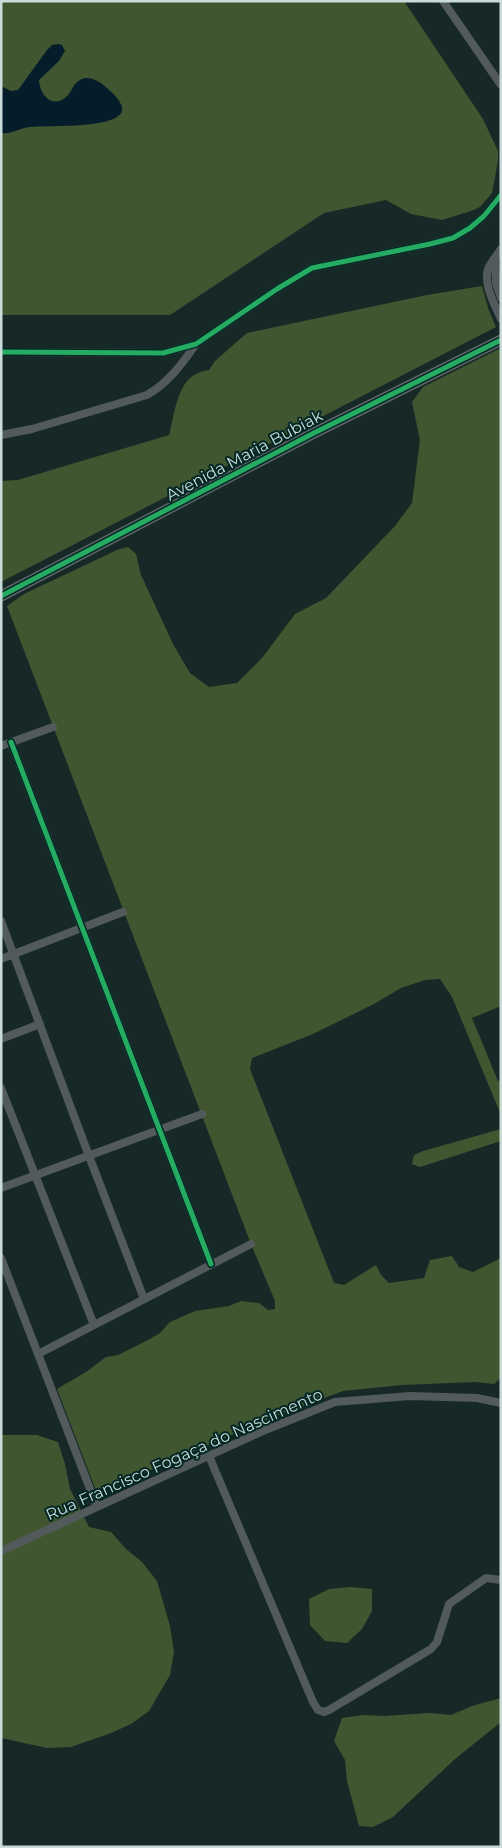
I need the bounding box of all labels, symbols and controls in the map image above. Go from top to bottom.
street label: Avenida Maria Bubiak [163,406,326,505]
street label: Rua Francisco Fogaça do Nascimento [43,1385,326,1524]

